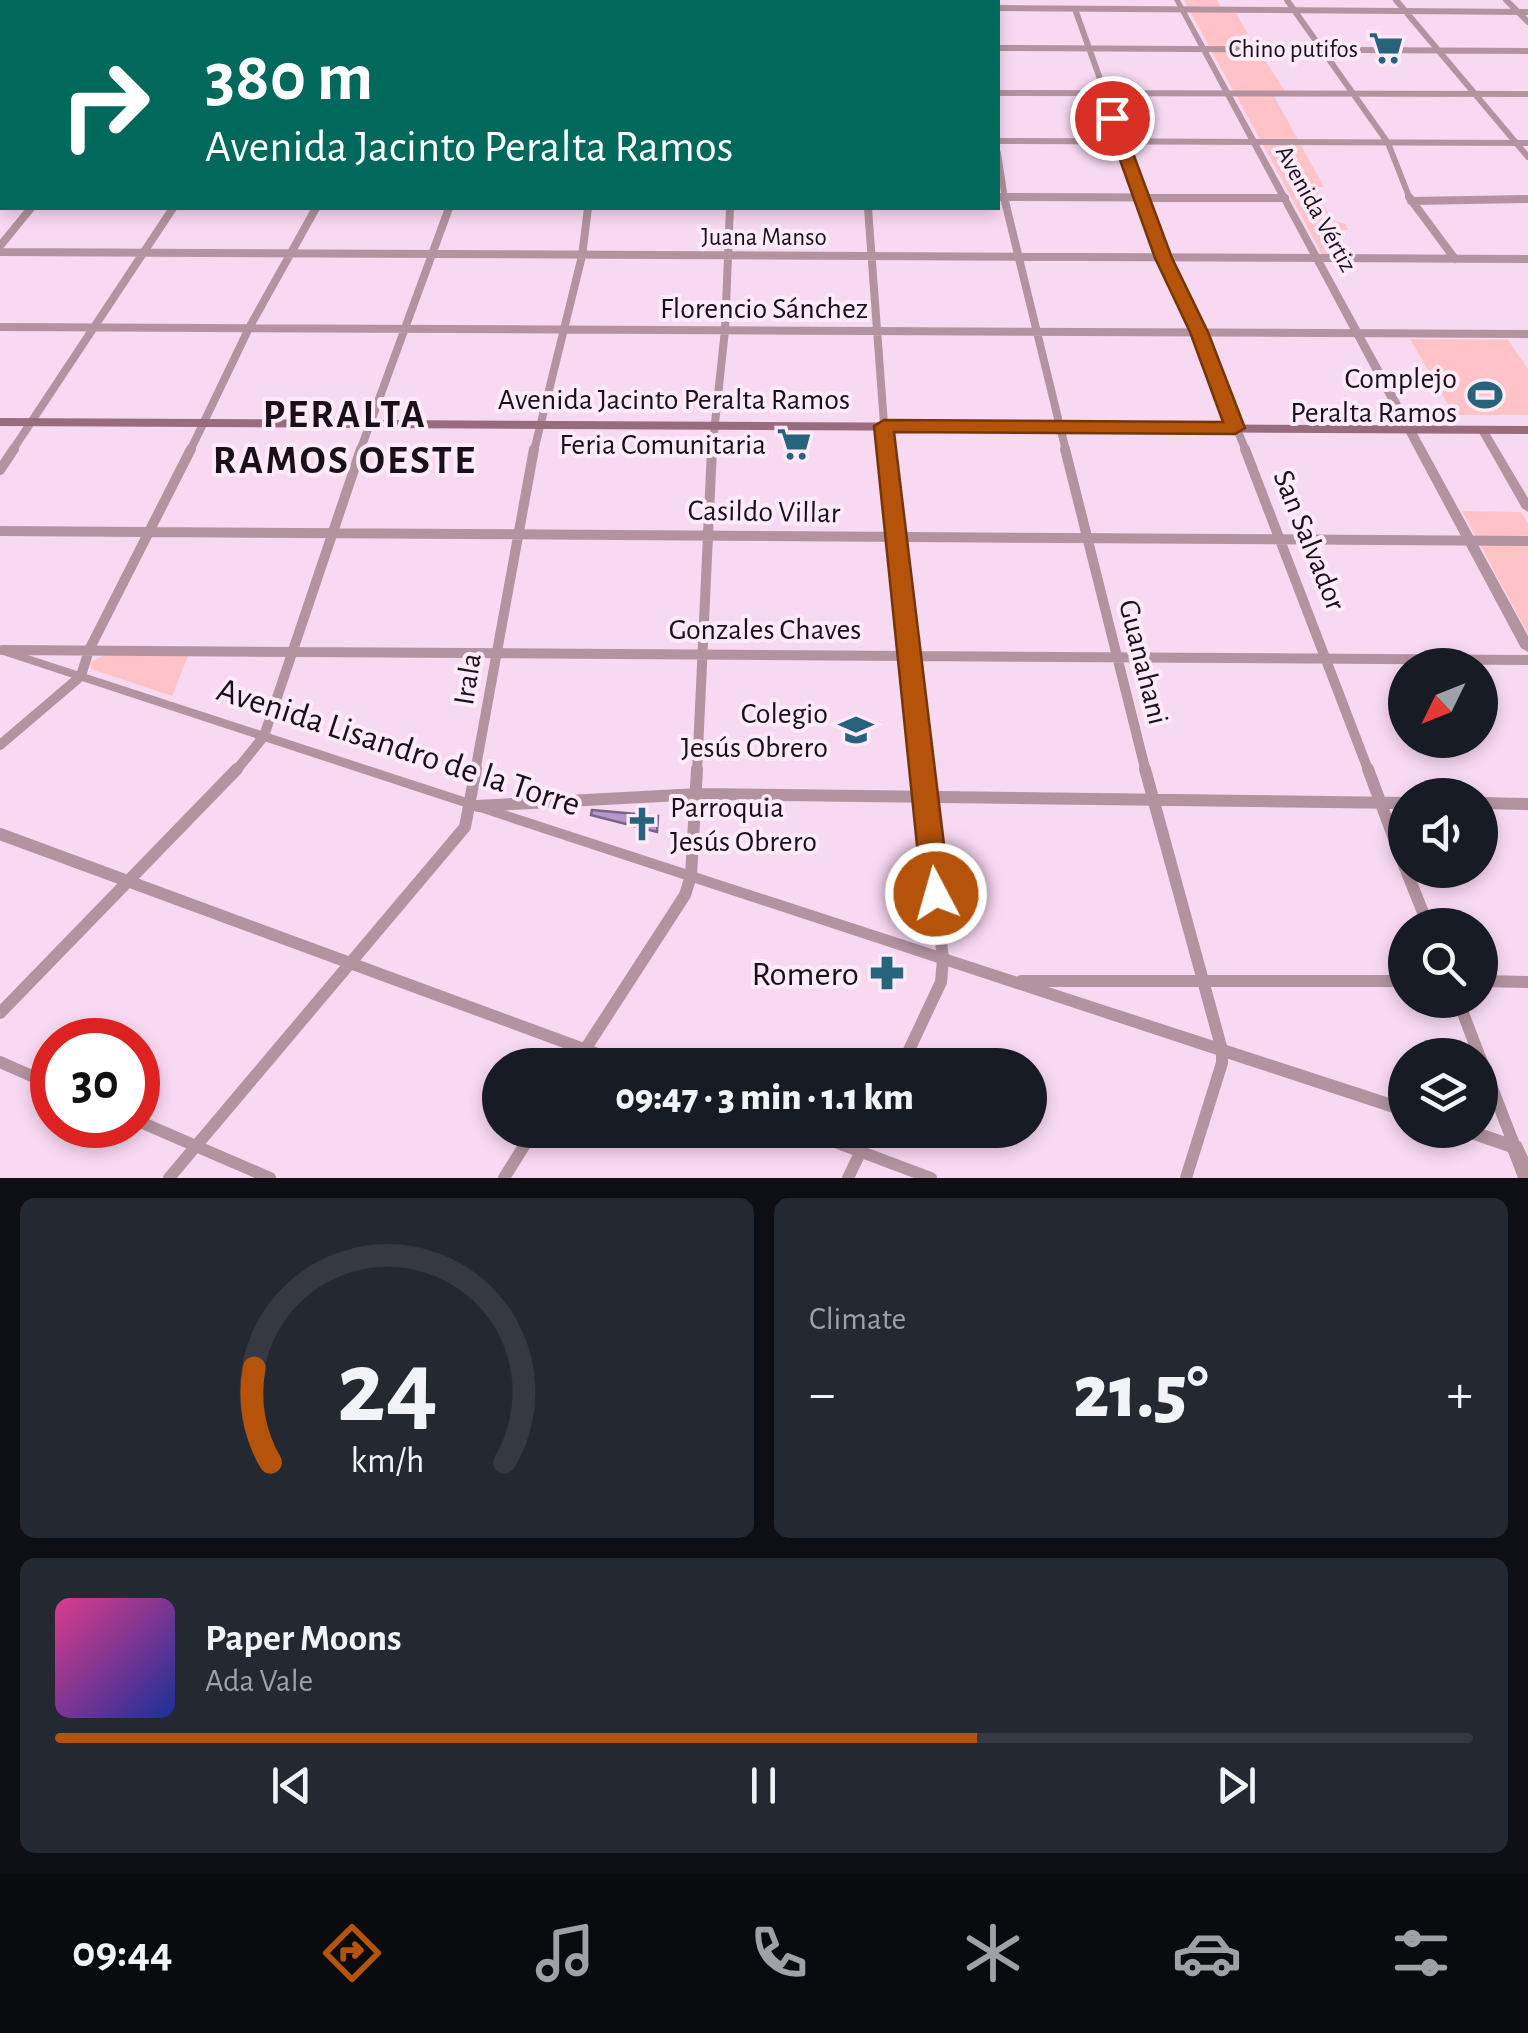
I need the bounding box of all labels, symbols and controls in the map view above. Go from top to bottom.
supermarket icon: Chino putifos [1367,29,1405,67]
place label: Chino putifos [1228,37,1358,62]
icon: right [40,40,170,170]
text: 380 m [205,43,373,113]
pin [1070,76,1155,161]
icon: arrive [1085,91,1140,146]
text: Avenida Jacinto Peralta Ramos [205,125,733,170]
street label: Avenida Vértiz [1271,141,1361,276]
street label: Juana Manso [701,225,827,250]
street label: Florencio Sánchez [660,294,868,324]
place label: Complejo Peralta Ramos [1290,364,1457,428]
sports icon: Complejo Peralta Ramos [1466,376,1504,414]
street label: Avenida Jacinto Peralta Ramos [498,385,850,415]
district label: PERALTA RAMOS OESTE [213,395,477,481]
supermarket icon: Feria Comunitaria [775,425,813,463]
place label: Feria Comunitaria [559,430,766,460]
street label: San Salvador [1267,466,1351,615]
street label: Casildo Villar [687,496,841,528]
street label: Guanahani [1113,597,1173,728]
street label: Gonzales Chaves [669,615,861,645]
north arrow [1388,648,1498,758]
map controls [1388,648,1498,1148]
street label: Irala [449,651,487,707]
street label: Avenida Lisandro de la Torre [212,672,585,823]
place label: Colegio Jesús Obrero [681,699,828,763]
school or university icon: Colegio Jesús Obrero [837,711,875,749]
button: sound [1388,778,1498,888]
place label: Parroquia Jesús Obrero [670,793,817,857]
church icon: Parroquia Jesús Obrero [623,805,661,843]
position arrow [884,842,988,946]
button: search [1388,908,1498,1018]
pharmacy icon: Romero [868,954,906,992]
place label: Romero [751,957,859,992]
speed limit sign: 30 [30,1018,160,1148]
button: layers [1388,1038,1498,1148]
text: 09:47 · 3 min · 1.1 km [615,1079,914,1117]
text: Climate [809,1303,906,1335]
text: 24 [336,1337,438,1441]
text: 21.5° [1073,1356,1209,1431]
text: − [809,1367,835,1422]
text: + [1447,1367,1473,1422]
text: km/h [350,1443,424,1479]
text: Paper Moons [205,1620,402,1658]
text: Ada Vale [205,1665,313,1697]
icon: previous [264,1758,319,1813]
icon: pause [736,1758,791,1813]
icon: next [1209,1758,1264,1813]
icon: directions [317,1918,387,1988]
icon: music [530,1918,600,1988]
icon: phone [744,1918,814,1988]
icon: climate [958,1918,1028,1988]
icon: car [1172,1918,1242,1988]
icon: filters [1386,1918,1456,1988]
text: 09:44 [72,1930,173,1975]

